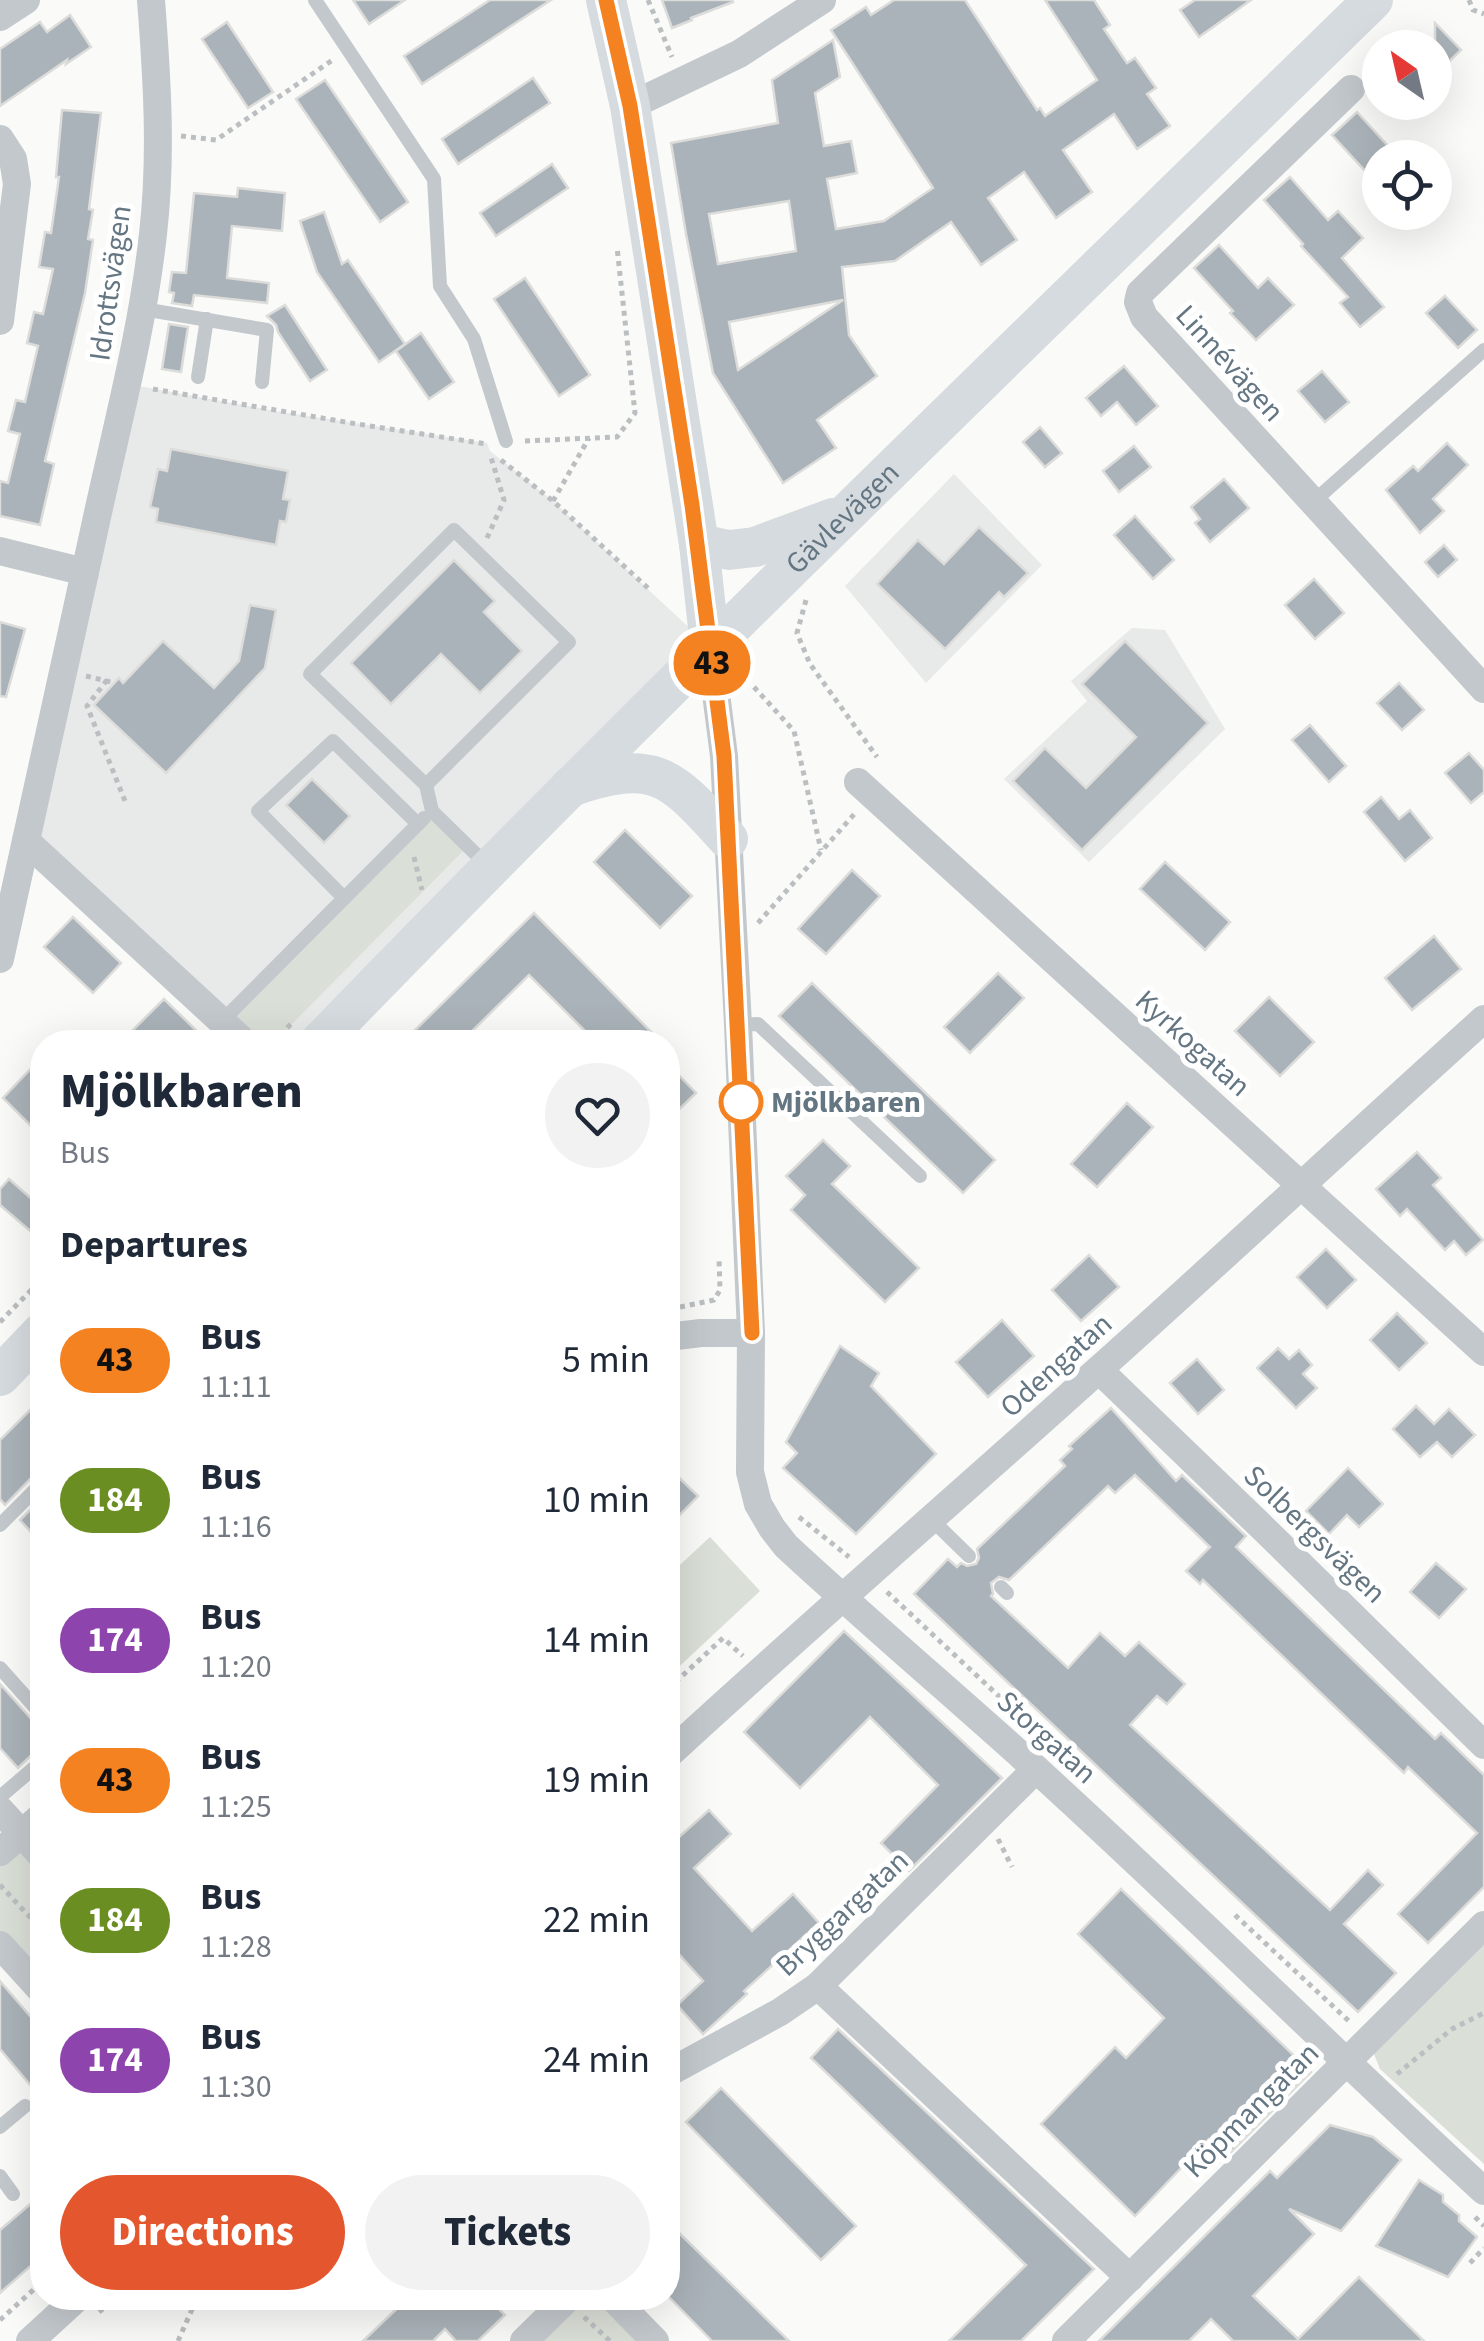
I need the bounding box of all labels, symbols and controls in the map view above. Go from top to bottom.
north arrow [1362,30,1452,120]
map controls [1362,30,1452,230]
button: locate [1362,140,1452,230]
street label: Idrottsvägen [78,202,143,364]
street label: Linnévägen [1165,295,1294,431]
street label: Gävlevägen [776,452,909,584]
line badge: 43 [667,630,757,696]
text: 43 [694,638,730,688]
street label: Kyrkogatan [1125,980,1260,1107]
text: Mjölkbaren [60,1058,303,1126]
button: heart [545,1063,650,1168]
marker: Mjölkbaren [720,1081,762,1123]
place label: Mjölkbaren [771,1081,921,1124]
text: Bus [60,1130,110,1176]
text: Departures [60,1218,248,1272]
street label: Odengatan [991,1303,1122,1428]
text: Bus [200,1310,261,1364]
text: 5 min [562,1333,650,1387]
text: 43 [97,1335,133,1385]
text: 11:11 [200,1364,272,1410]
text: Bus [200,1450,261,1504]
street label: Solbergsvägen [1234,1455,1396,1614]
text: 10 min [543,1473,650,1527]
text: 184 [87,1475,143,1525]
text: 11:16 [200,1504,272,1550]
text: Bus [200,1590,261,1644]
text: 14 min [543,1613,650,1667]
text: 174 [87,1615,143,1665]
text: 11:20 [200,1644,272,1690]
street label: Storgatan [987,1681,1106,1794]
text: Bus [200,1730,261,1784]
text: 19 min [543,1753,650,1807]
text: 43 [97,1755,133,1805]
text: 11:25 [200,1784,272,1830]
street label: Bryggargatan [766,1840,919,1986]
text: Bus [200,1870,261,1924]
text: 22 min [543,1893,650,1947]
text: 184 [87,1895,143,1945]
text: 11:28 [200,1924,272,1970]
text: Bus [200,2010,261,2064]
text: 24 min [543,2033,650,2087]
street label: Köpmangatan [1174,2033,1329,2188]
text: 174 [87,2035,143,2085]
text: 11:30 [200,2064,272,2110]
button: Directions [60,2175,345,2290]
button: Tickets [365,2175,650,2290]

